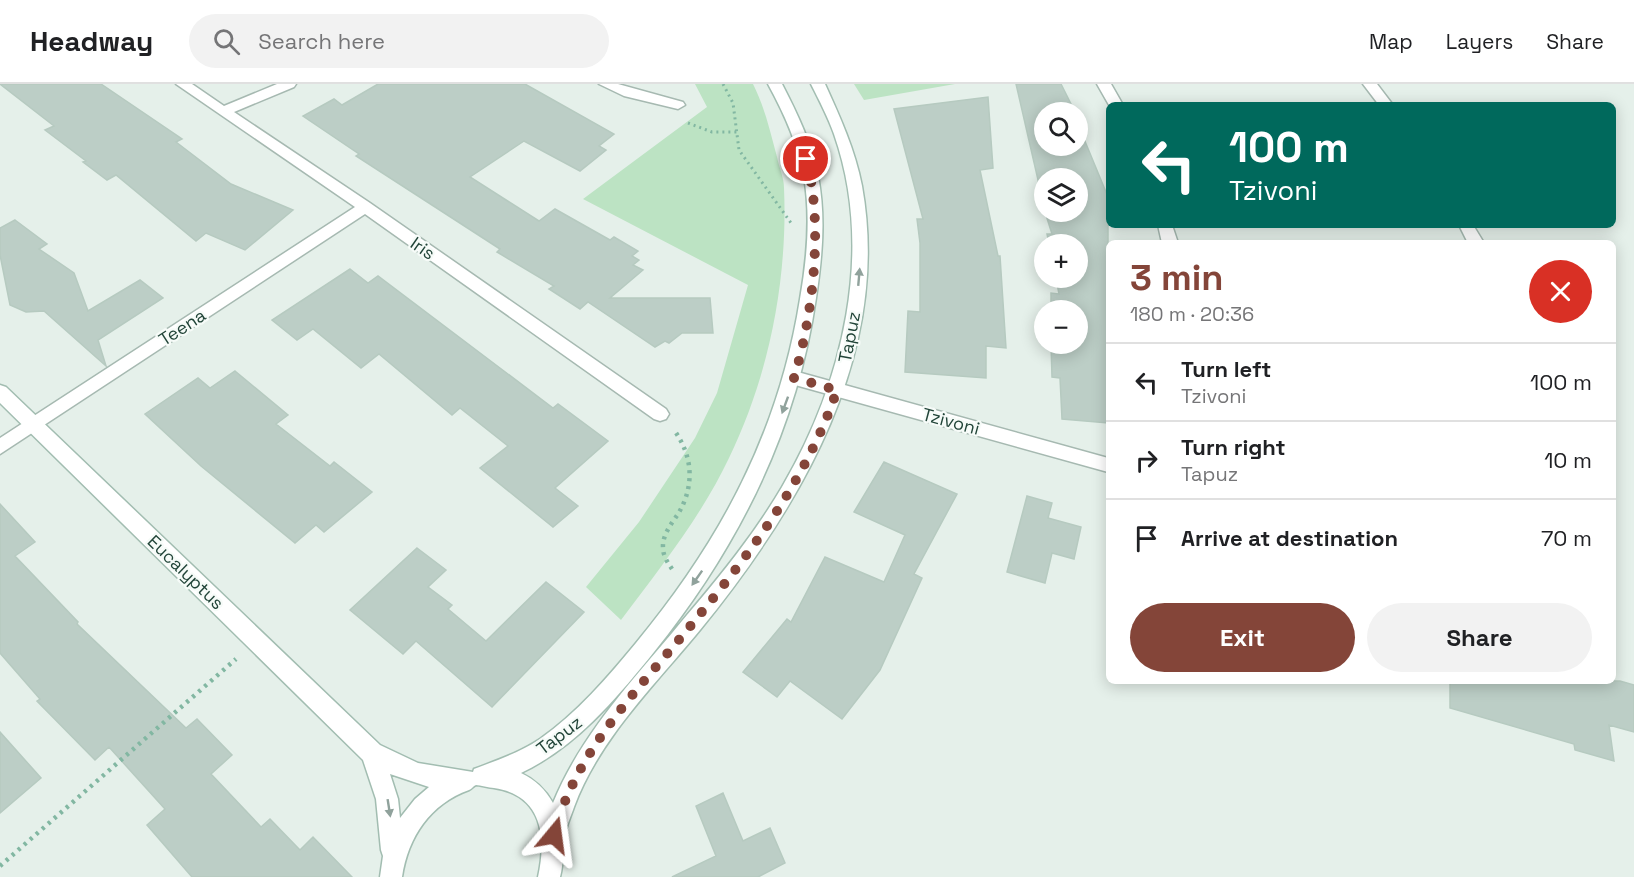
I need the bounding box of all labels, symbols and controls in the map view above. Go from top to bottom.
search box [189,14,609,68]
text: Headway [30,23,153,59]
icon: search [210,25,243,58]
text: Search here [258,27,385,55]
text: Map [1369,28,1413,55]
text: Layers [1446,28,1513,55]
text: Share [1546,28,1604,55]
map controls [1034,102,1088,354]
button: search [1034,102,1088,156]
text: 100 m [1229,121,1349,174]
icon: left [1130,126,1208,204]
pin [780,133,831,184]
icon: arrive [789,142,822,175]
button: layers [1034,168,1088,222]
text: Tzivoni [1229,173,1317,208]
street label: Iris [406,231,440,265]
button: + [1034,234,1088,288]
text: 3 min [1130,255,1224,301]
button: close [1529,260,1592,323]
one-way arrow [854,267,863,286]
button: − [1034,300,1088,354]
text: 180 m · 20:36 [1130,301,1254,327]
street label: Teena [154,303,210,351]
street label: Tapuz [833,310,865,364]
text: Turn left [1181,355,1271,383]
icon: left [1130,366,1163,399]
text: 100 m [1530,368,1592,396]
text: Tzivoni [1181,383,1246,409]
one-way arrow [780,396,790,414]
street label: Tzivoni [920,402,982,440]
text: Turn right [1181,433,1286,461]
icon: right [1130,444,1163,477]
text: 10 m [1544,446,1592,474]
text: Tapuz [1181,461,1238,487]
icon: arrive [1130,522,1163,555]
text: Arrive at destination [1181,524,1398,552]
text: 70 m [1541,524,1592,552]
street label: Eucalyptus [143,530,229,614]
one-way arrow [692,570,703,586]
button: Exit [1130,603,1355,672]
button: Share [1367,603,1592,672]
street label: Tapuz [532,710,586,760]
one-way arrow [385,799,394,818]
position arrow [522,803,586,867]

